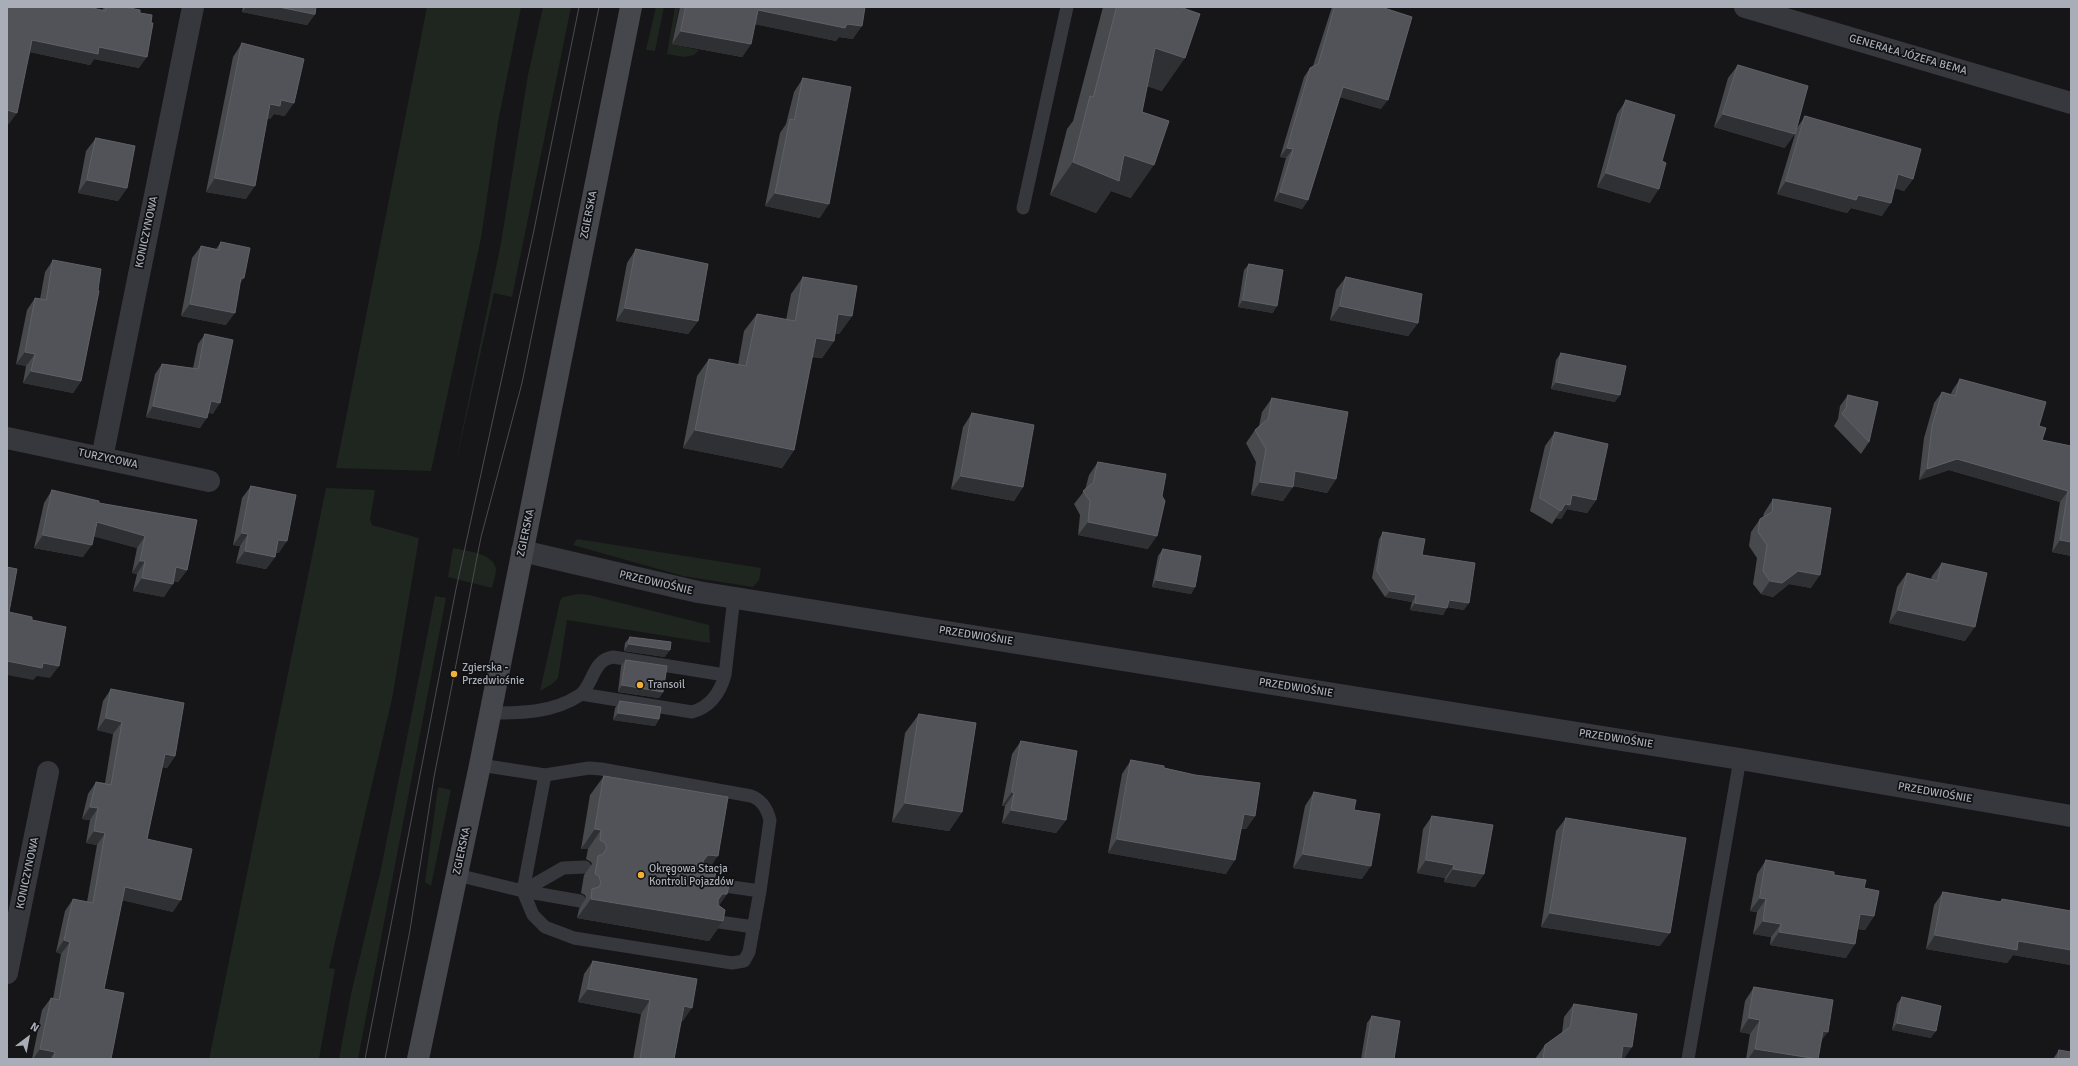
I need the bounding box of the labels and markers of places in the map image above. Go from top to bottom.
place label: Zgierska - Przedwiośnie [462,661,524,687]
marker: Zgierska - Przedwiośnie [449,669,459,679]
place label: Transoil [648,678,685,692]
marker: Transoil [635,680,645,690]
place label: Okręgowa Stacja Kontroli Pojazdów [649,862,734,888]
marker: Okręgowa Stacja Kontroli Pojazdów [636,870,646,880]

